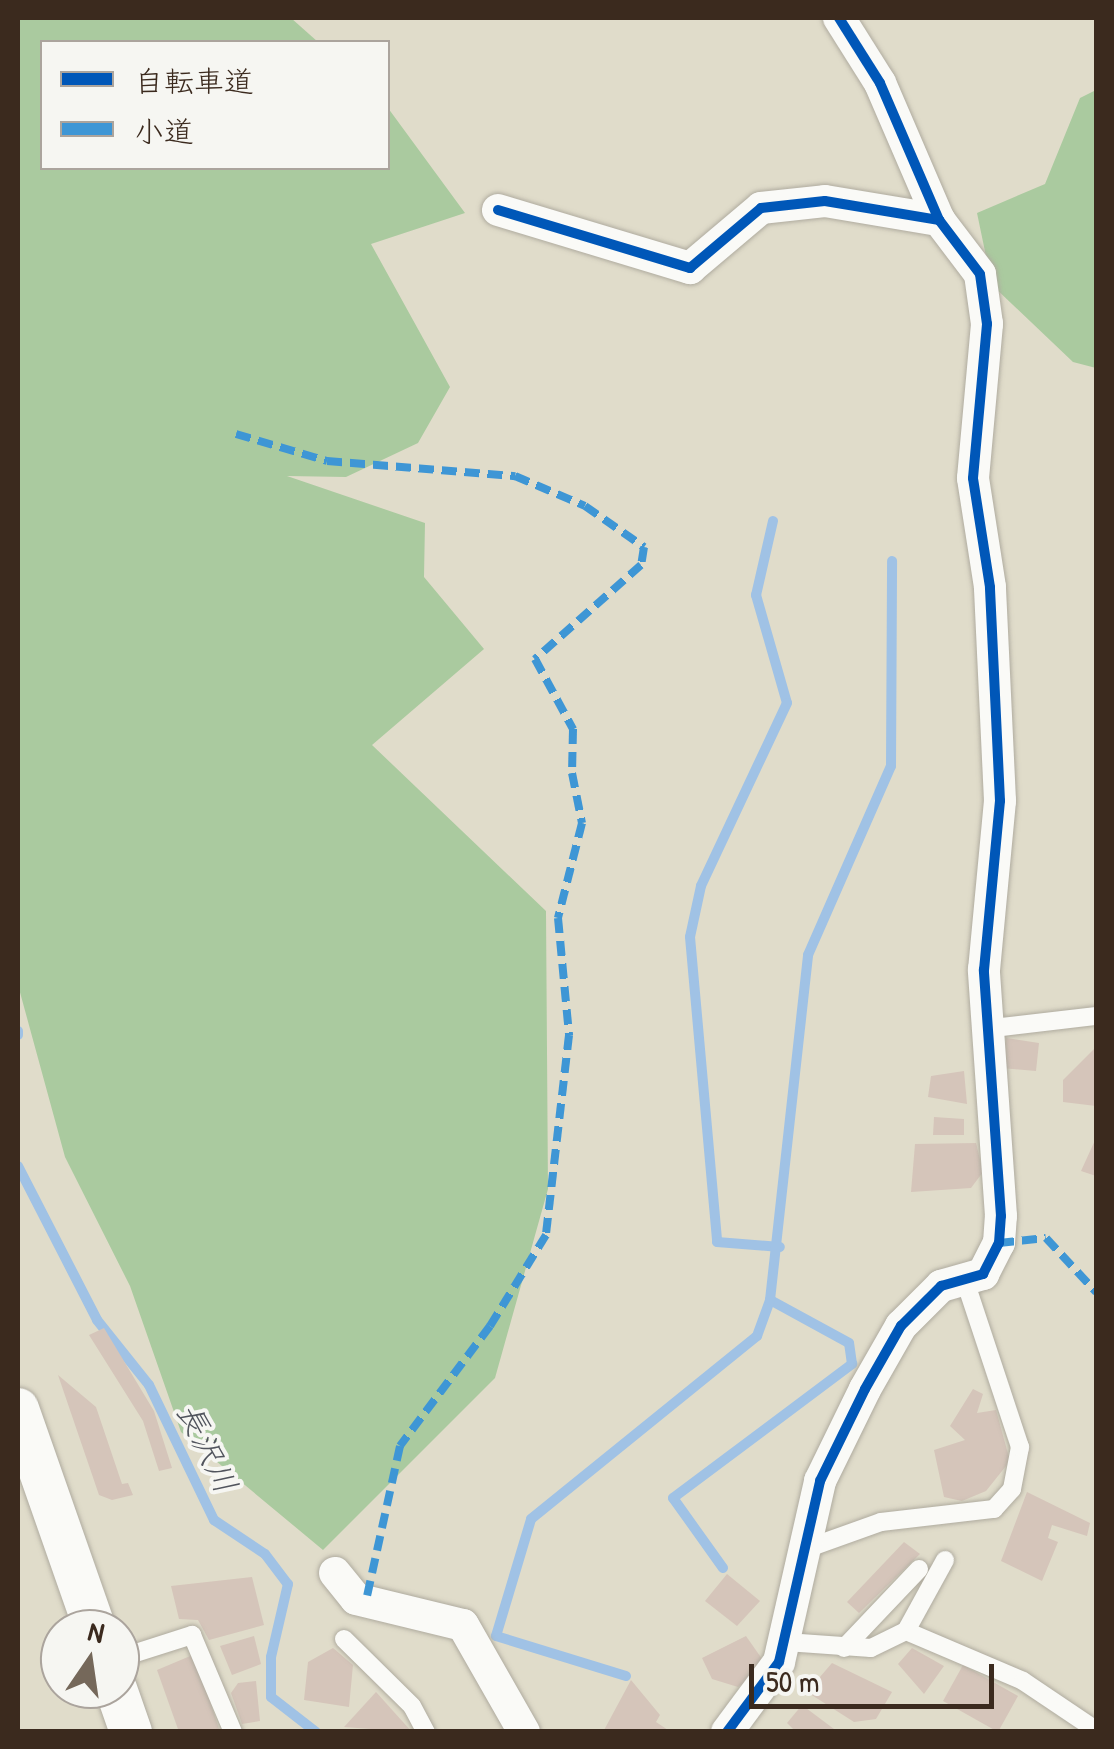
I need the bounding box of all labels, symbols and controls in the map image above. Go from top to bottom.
legend [40,40,390,170]
text: 自転車道 [134,61,254,101]
text: 小道 [134,111,194,151]
water label: 長沢川 [169,1396,245,1500]
north arrow [40,1609,140,1709]
text: N [85,1612,108,1652]
scale bar [754,1644,999,1706]
text: 50 m [766,1661,819,1701]

